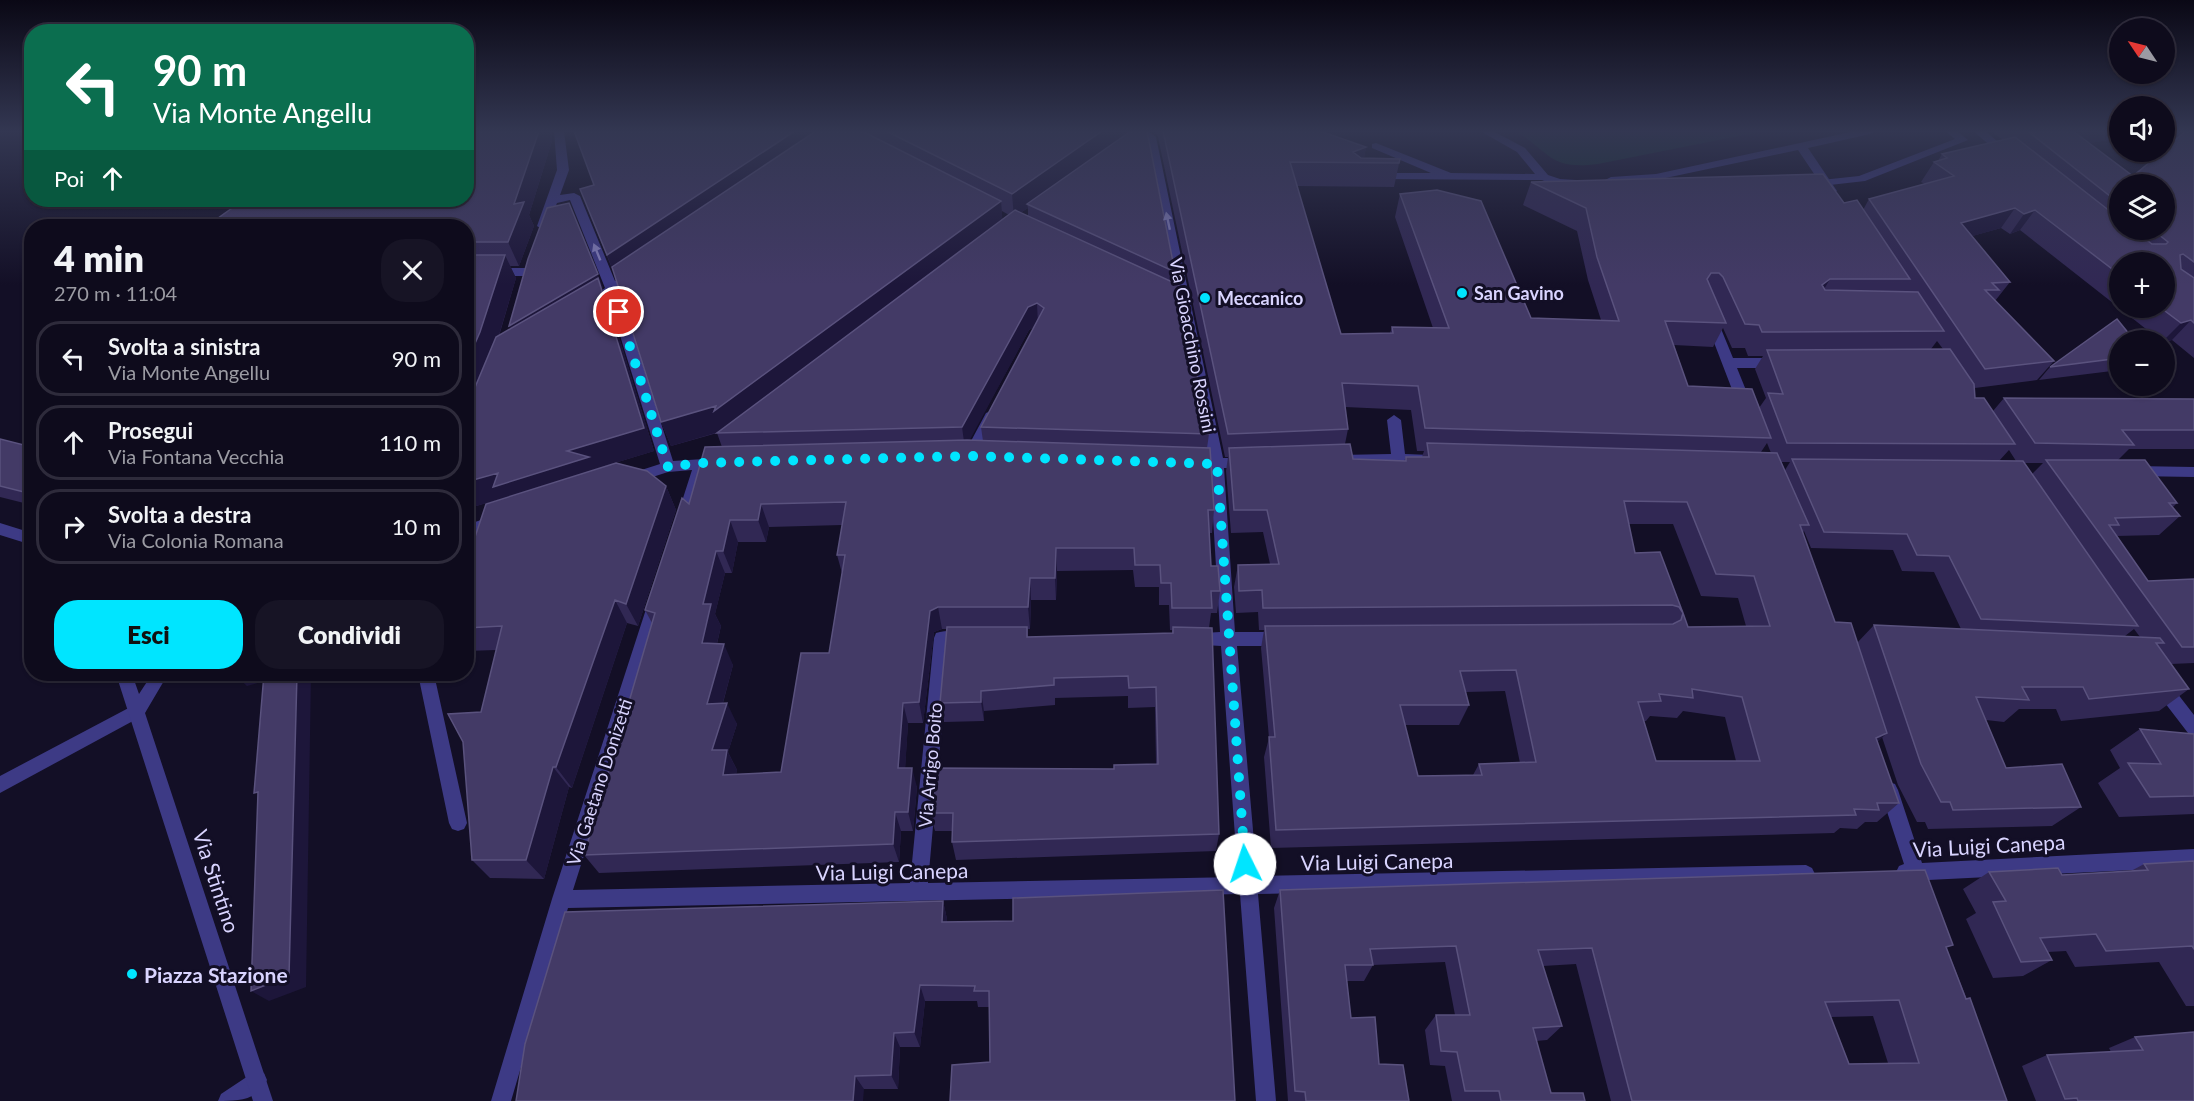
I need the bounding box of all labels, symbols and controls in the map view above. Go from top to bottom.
north arrow [2109,18,2175,84]
map controls [2109,18,2175,396]
text: 90 m [153,45,247,95]
icon: left [54,48,132,126]
text: Via Monte Angellu [153,96,372,129]
button: sound [2109,96,2175,162]
icon: ahead [96,162,129,195]
text: Poi [54,165,84,192]
button: layers [2109,174,2175,240]
one-way arrow [1163,212,1172,231]
text: 4 min [54,236,144,280]
button: close [381,239,444,302]
one-way arrow [592,243,602,261]
button: + [2109,252,2175,318]
street label: Via Gioacchino Rossini [1165,256,1221,434]
text: 270 m · 11:04 [54,281,177,305]
place label: San Gavino [1474,282,1564,304]
pin [593,286,644,337]
marker: San Gavino [1455,286,1469,300]
place label: Meccanico [1217,287,1303,309]
marker: Meccanico [1198,291,1212,305]
icon: arrive [602,295,635,328]
button: − [2109,330,2175,396]
text: Svolta a sinistra [108,333,260,360]
icon: left [57,342,90,375]
text: 90 m [392,345,441,372]
text: Via Monte Angellu [108,360,270,384]
text: Prosegui [108,417,193,444]
icon: ahead [57,426,90,459]
text: 110 m [379,429,441,456]
text: Via Fontana Vecchia [108,444,284,468]
text: Svolta a destra [108,501,251,528]
icon: right [57,510,90,543]
text: 10 m [392,513,441,540]
text: Via Colonia Romana [108,528,284,552]
button: Esci [54,600,243,669]
button: Condividi [255,600,444,669]
street label: Via Gaetano Donizetti [562,696,636,868]
street label: Via Arrigo Boito [914,701,946,829]
street label: Via Stintino [189,826,245,936]
street label: Via Luigi Canepa [1912,829,2066,861]
position arrow [1213,832,1277,896]
street label: Via Luigi Canepa [1300,847,1454,875]
street label: Via Luigi Canepa [815,857,969,885]
place label: Piazza Stazione [144,962,288,987]
marker: Piazza Stazione [125,967,139,981]

